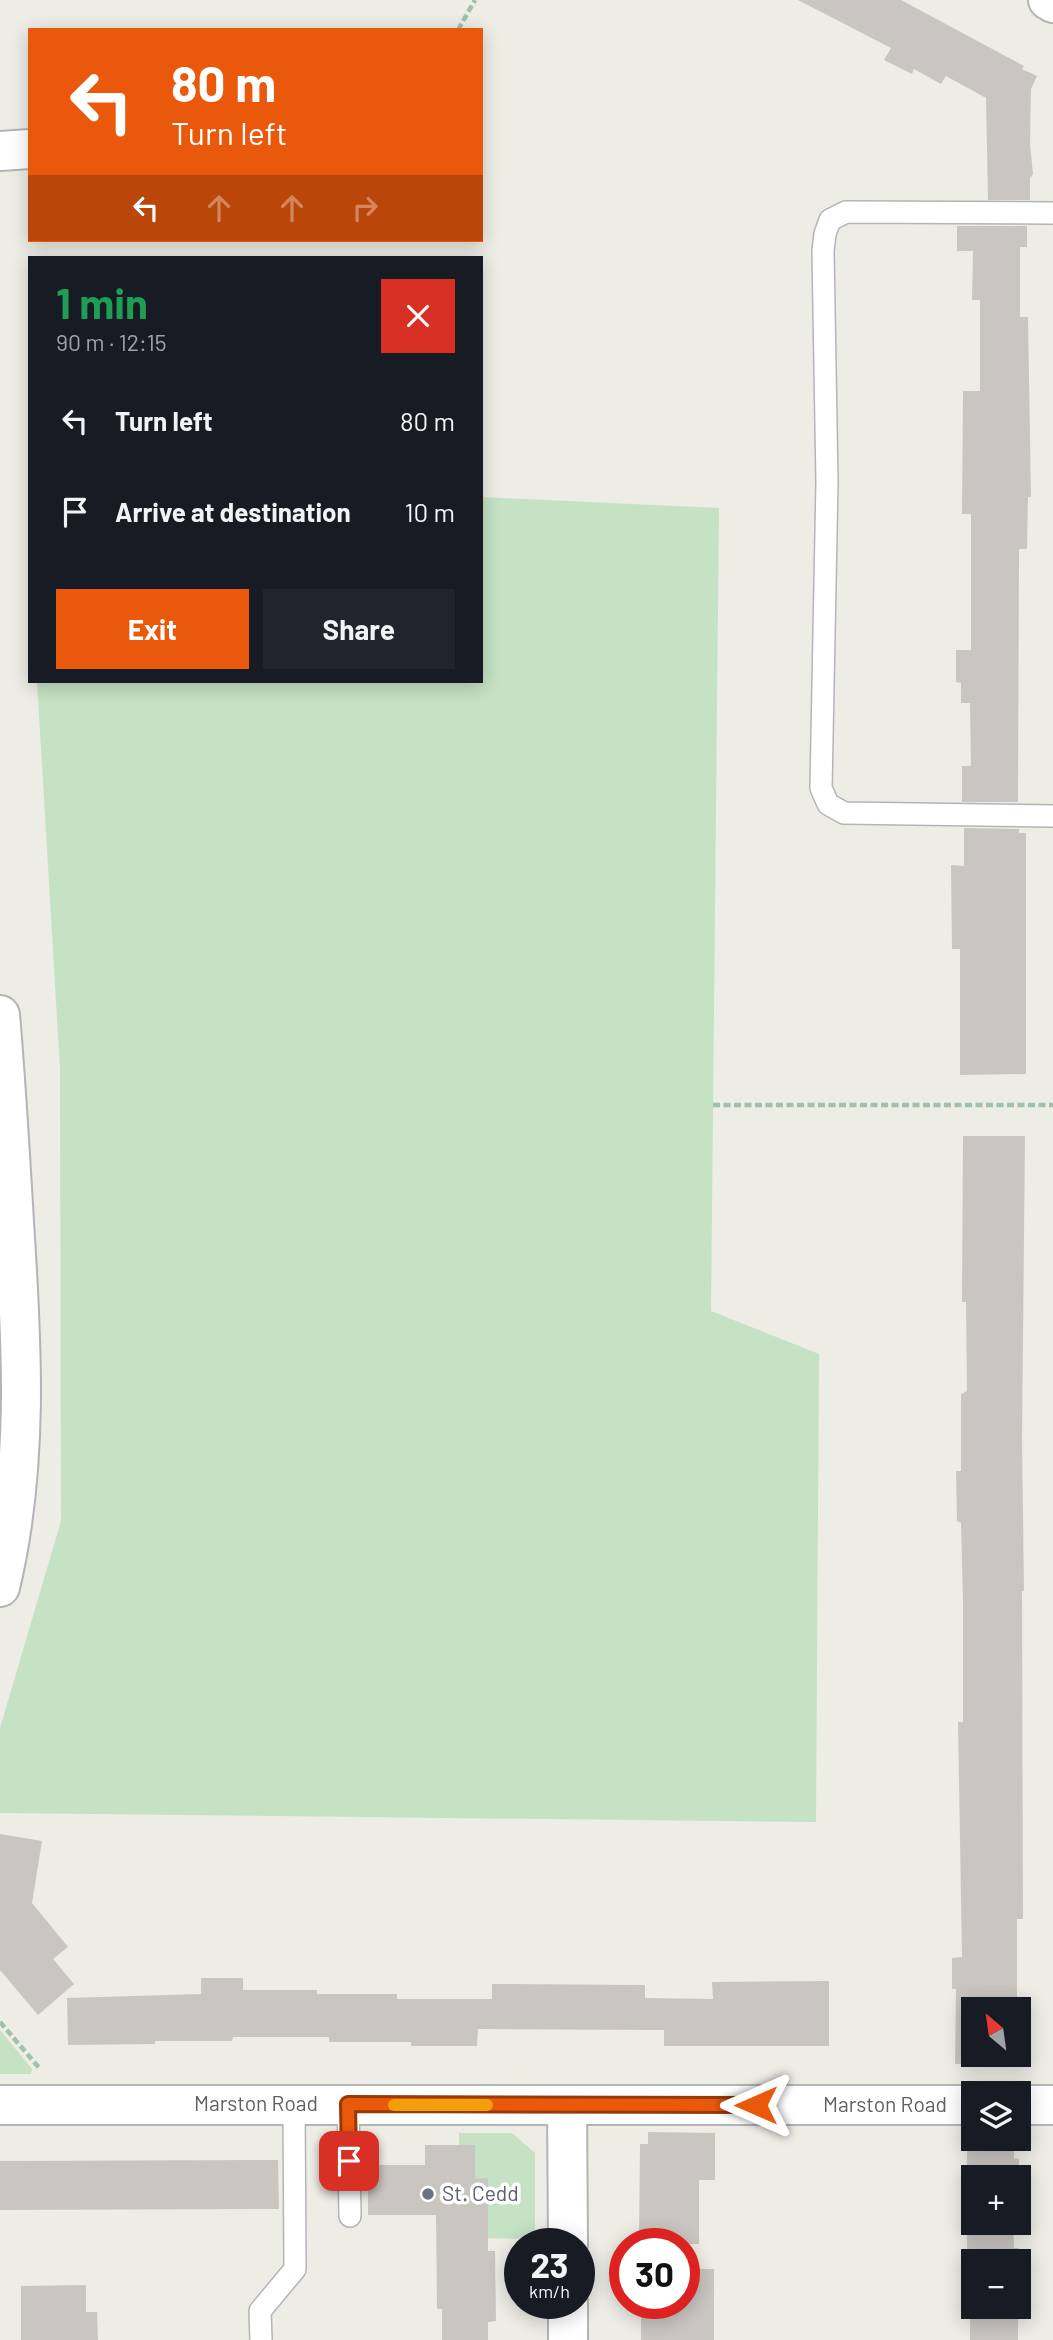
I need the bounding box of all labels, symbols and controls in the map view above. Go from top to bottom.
text: 80 m [171,53,276,112]
icon: left [56,56,147,147]
text: Turn left [171,113,288,151]
icon: left [127,189,165,227]
icon: ahead [200,189,238,227]
icon: ahead [273,189,311,227]
icon: right [346,189,384,227]
text: 1 min [56,277,148,327]
button: close [381,279,455,353]
text: 90 m · 12:15 [56,328,167,356]
icon: left [56,402,94,440]
text: Turn left [115,405,213,436]
text: 80 m [400,405,455,436]
icon: arrive [56,493,94,531]
text: Arrive at destination [115,496,351,527]
text: 10 m [405,496,455,527]
button: Exit [56,589,249,669]
button: Share [263,589,455,669]
north arrow [961,1997,1031,2067]
map controls [961,1997,1031,2319]
position arrow [719,2068,793,2142]
button: layers [961,2081,1031,2151]
street label: Marston Road [194,2090,318,2115]
street label: Marston Road [823,2091,947,2116]
pin [319,2131,379,2191]
icon: arrive [330,2142,368,2180]
button: + [961,2165,1031,2235]
place label: St. Cedd [442,2180,519,2205]
marker: St. Cedd [420,2186,436,2202]
speed limit sign: 30 [609,2228,700,2319]
text: 23 [530,2243,569,2285]
button: − [961,2249,1031,2319]
text: km/h [529,2280,570,2302]

